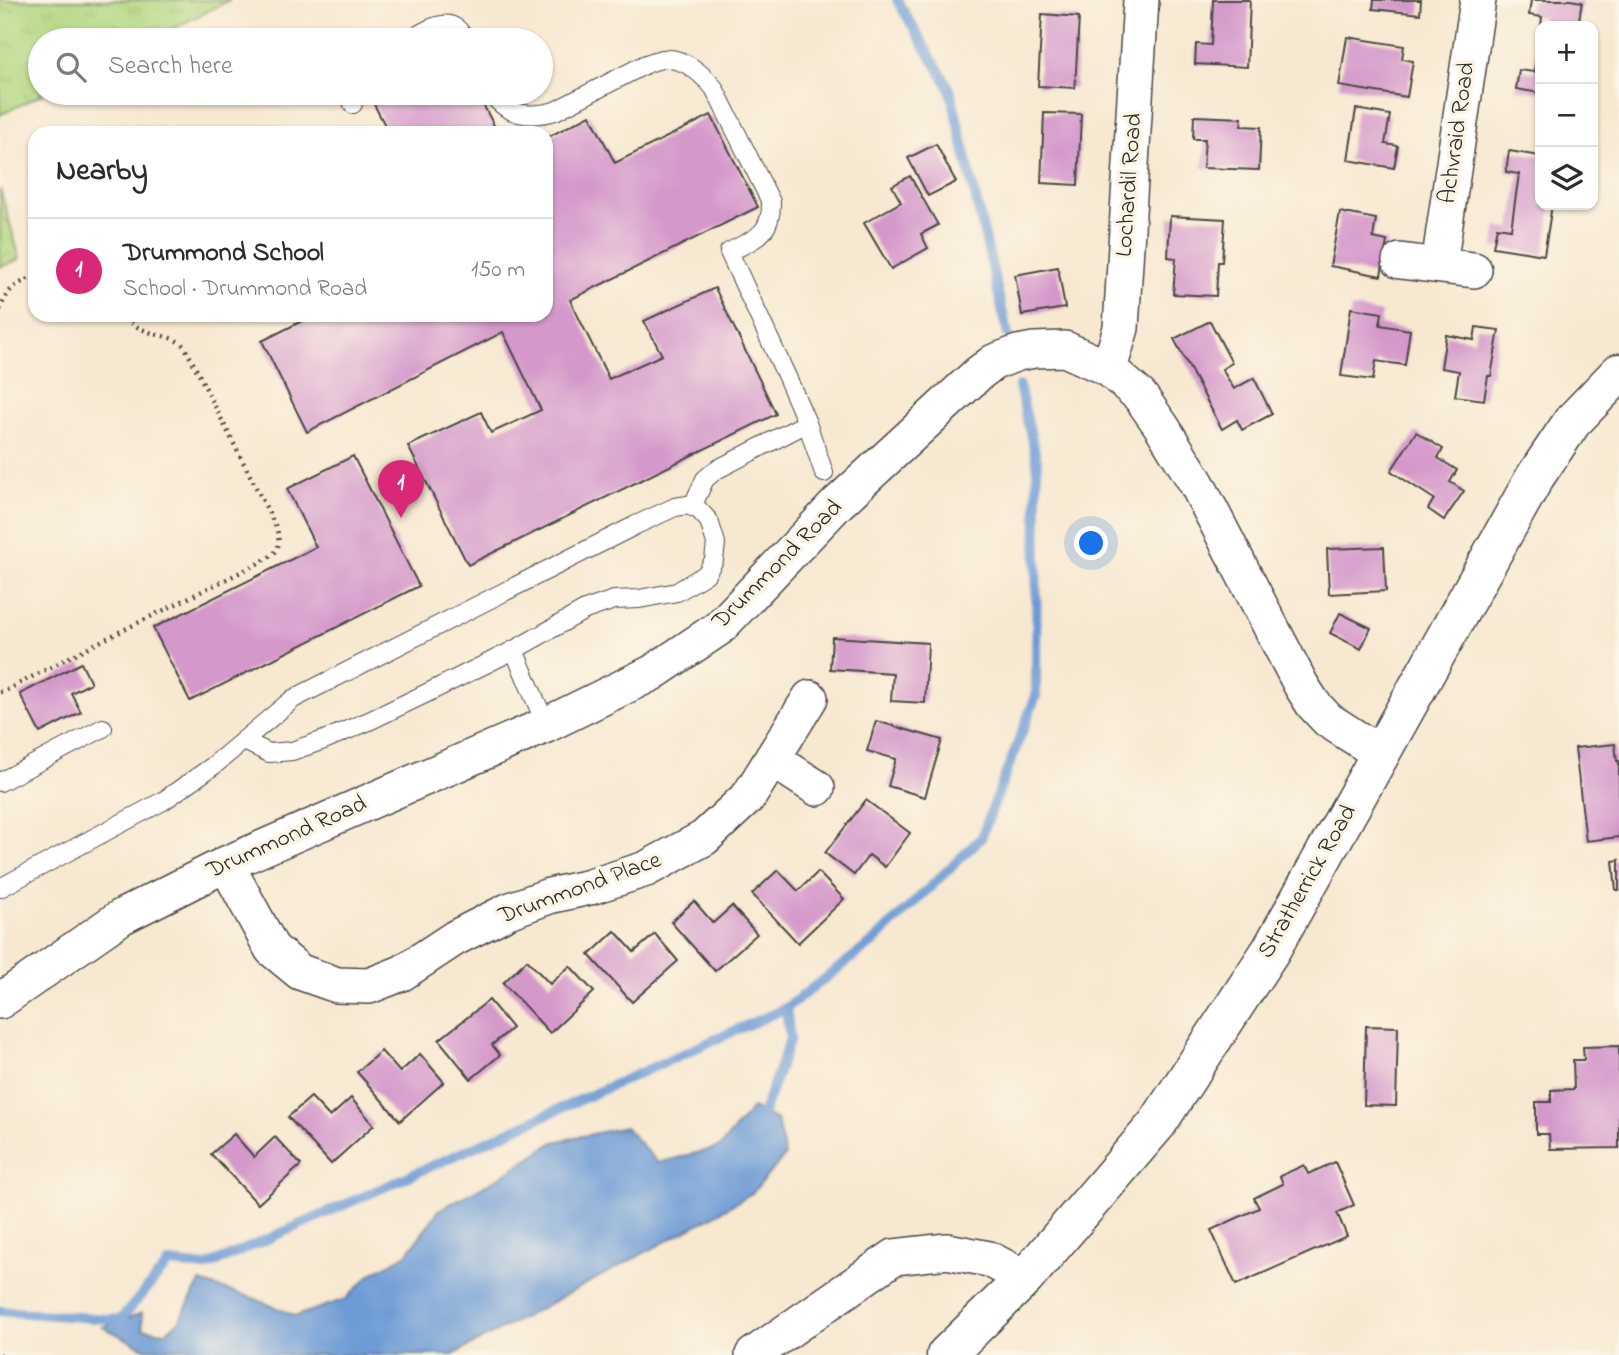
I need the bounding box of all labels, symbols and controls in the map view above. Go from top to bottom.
map controls [1535,21,1598,210]
button: + [1535,21,1598,84]
search box [28,28,553,105]
icon: search [52,48,90,86]
text: Search here [108,48,233,86]
street label: Achvraid Road [1431,59,1485,206]
button: − [1535,84,1598,147]
street label: Lochardil Road [1108,112,1153,258]
button: layers [1535,147,1598,210]
text: Nearby [56,150,148,194]
text: Drummond School [123,235,324,273]
text: 1 [75,254,83,287]
text: 150 m [471,254,525,287]
text: School · Drummond Road [123,273,367,306]
pin: 1 [378,460,424,518]
street label: Drummond Road [704,491,852,639]
your location [1074,526,1108,560]
street label: Drummond Road [200,787,373,889]
street label: Stratherrick Road [1250,798,1367,966]
street label: Drummond Place [493,843,666,935]

